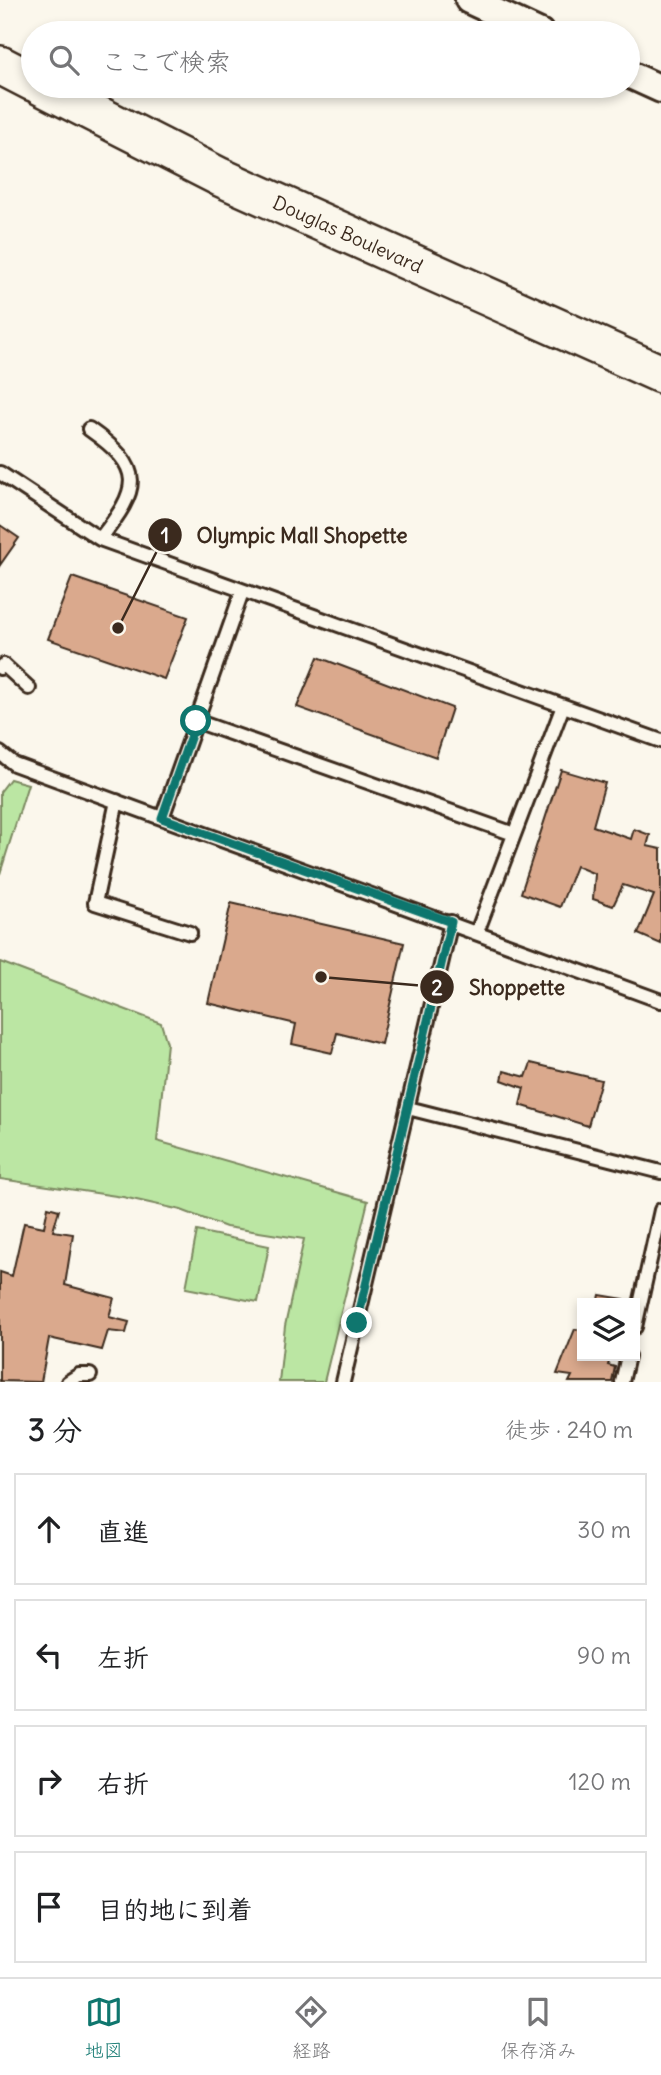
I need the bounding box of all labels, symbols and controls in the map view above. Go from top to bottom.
search box [21,21,640,98]
icon: search [45,41,83,79]
text: ここで検索 [101,45,231,78]
street label: Douglas Boulevard [269,190,427,278]
callout: Olympic Mall Shopette [147,514,421,556]
text: 1 [161,522,169,549]
text: Olympic Mall Shopette [196,522,408,549]
route start [180,705,211,736]
callout: Shoppette [419,966,579,1008]
text: 2 [431,974,443,1001]
text: Shoppette [469,974,565,1001]
map controls [577,1298,640,1361]
button: layers [577,1298,640,1361]
route end [341,1307,372,1338]
text: 3 分 [28,1411,82,1449]
text: 徒歩 · 240 m [505,1415,633,1444]
icon: ahead [30,1510,68,1548]
text: 直進 [97,1515,149,1548]
text: 30 m [577,1515,631,1544]
icon: left [30,1636,68,1674]
text: 左折 [97,1641,149,1674]
text: 90 m [577,1641,631,1670]
icon: right [30,1762,68,1800]
text: 右折 [97,1767,149,1800]
text: 120 m [568,1767,631,1796]
icon: arrive [30,1888,68,1926]
text: 目的地に到着 [97,1893,253,1926]
tab: 地図 [85,1993,123,2062]
tab: 経路 [292,1993,330,2062]
tab: 保存済み [500,1993,576,2062]

